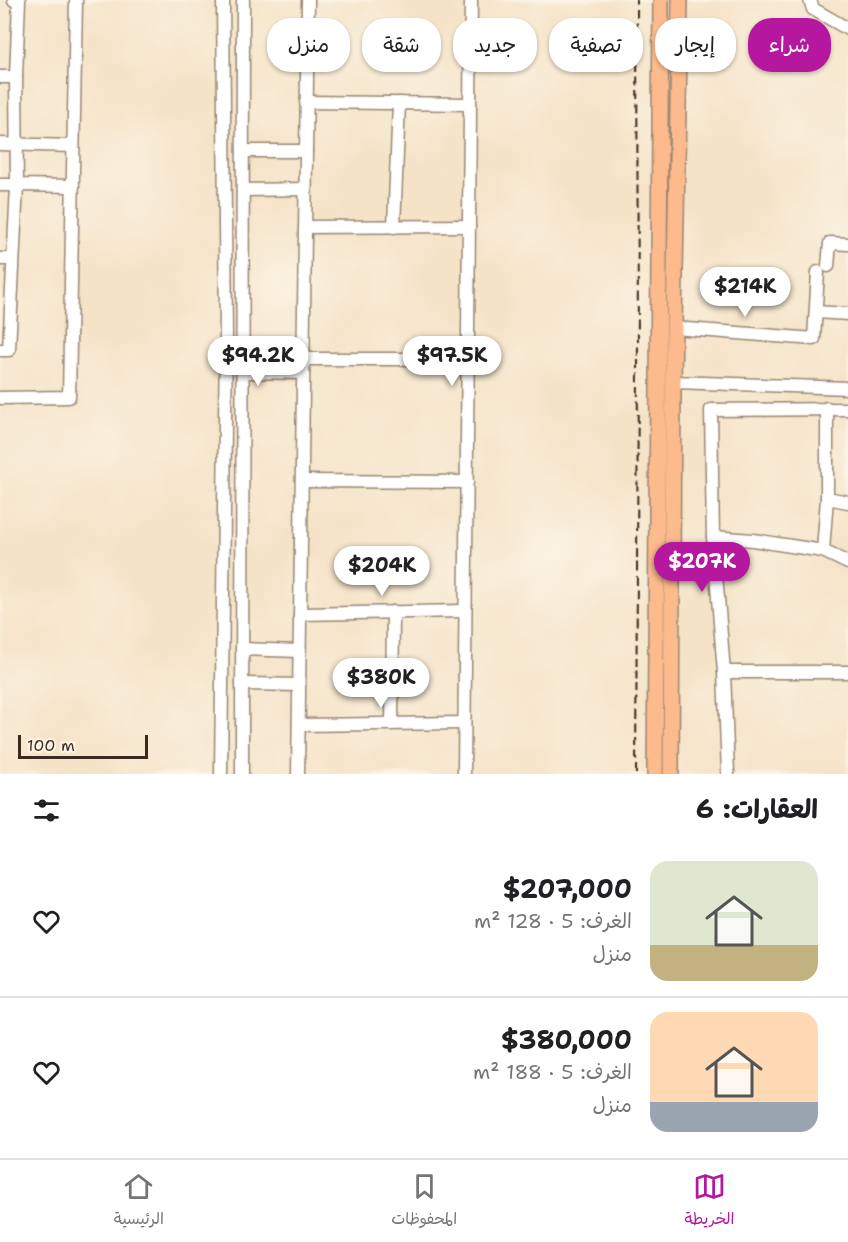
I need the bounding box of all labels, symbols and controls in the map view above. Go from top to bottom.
chip: منزل [267,18,350,72]
chip: شقة [362,18,441,72]
chip: جديد [453,18,537,72]
chip: تصفية [549,18,643,72]
chip: إيجار [655,18,736,72]
chip: شراء [748,18,831,72]
pin: $214K [703,267,787,318]
text: $214K [714,273,776,299]
pin: $94.2K [209,336,307,387]
pin: $97.5K [403,336,501,387]
text: $94.2K [222,342,294,368]
text: $97.5K [417,342,487,368]
pin: $207K [660,542,744,593]
pin: $204K [340,546,424,597]
text: $207K [668,548,736,574]
text: $204K [348,552,416,578]
pin: $380K [339,658,423,709]
text: $380K [346,664,416,690]
scale bar [18,732,148,760]
text: 100 m [27,735,75,756]
text: العقارات: 6 [696,791,818,826]
icon: filters [30,794,63,827]
text: $207,000 [502,871,632,906]
icon: home [698,885,770,957]
icon: heart [30,905,63,938]
text: الغرف: 5 · 128 m² [474,908,632,934]
text: منزل [593,941,632,967]
text: $380,000 [501,1022,632,1057]
icon: home [698,1036,770,1108]
icon: heart [30,1056,63,1089]
text: الغرف: 5 · 188 m² [473,1059,632,1085]
text: منزل [593,1092,632,1118]
tab: الرئيسية [114,1170,164,1233]
tab: المحفوظات [391,1170,457,1233]
tab: الخريطة [684,1170,734,1233]

